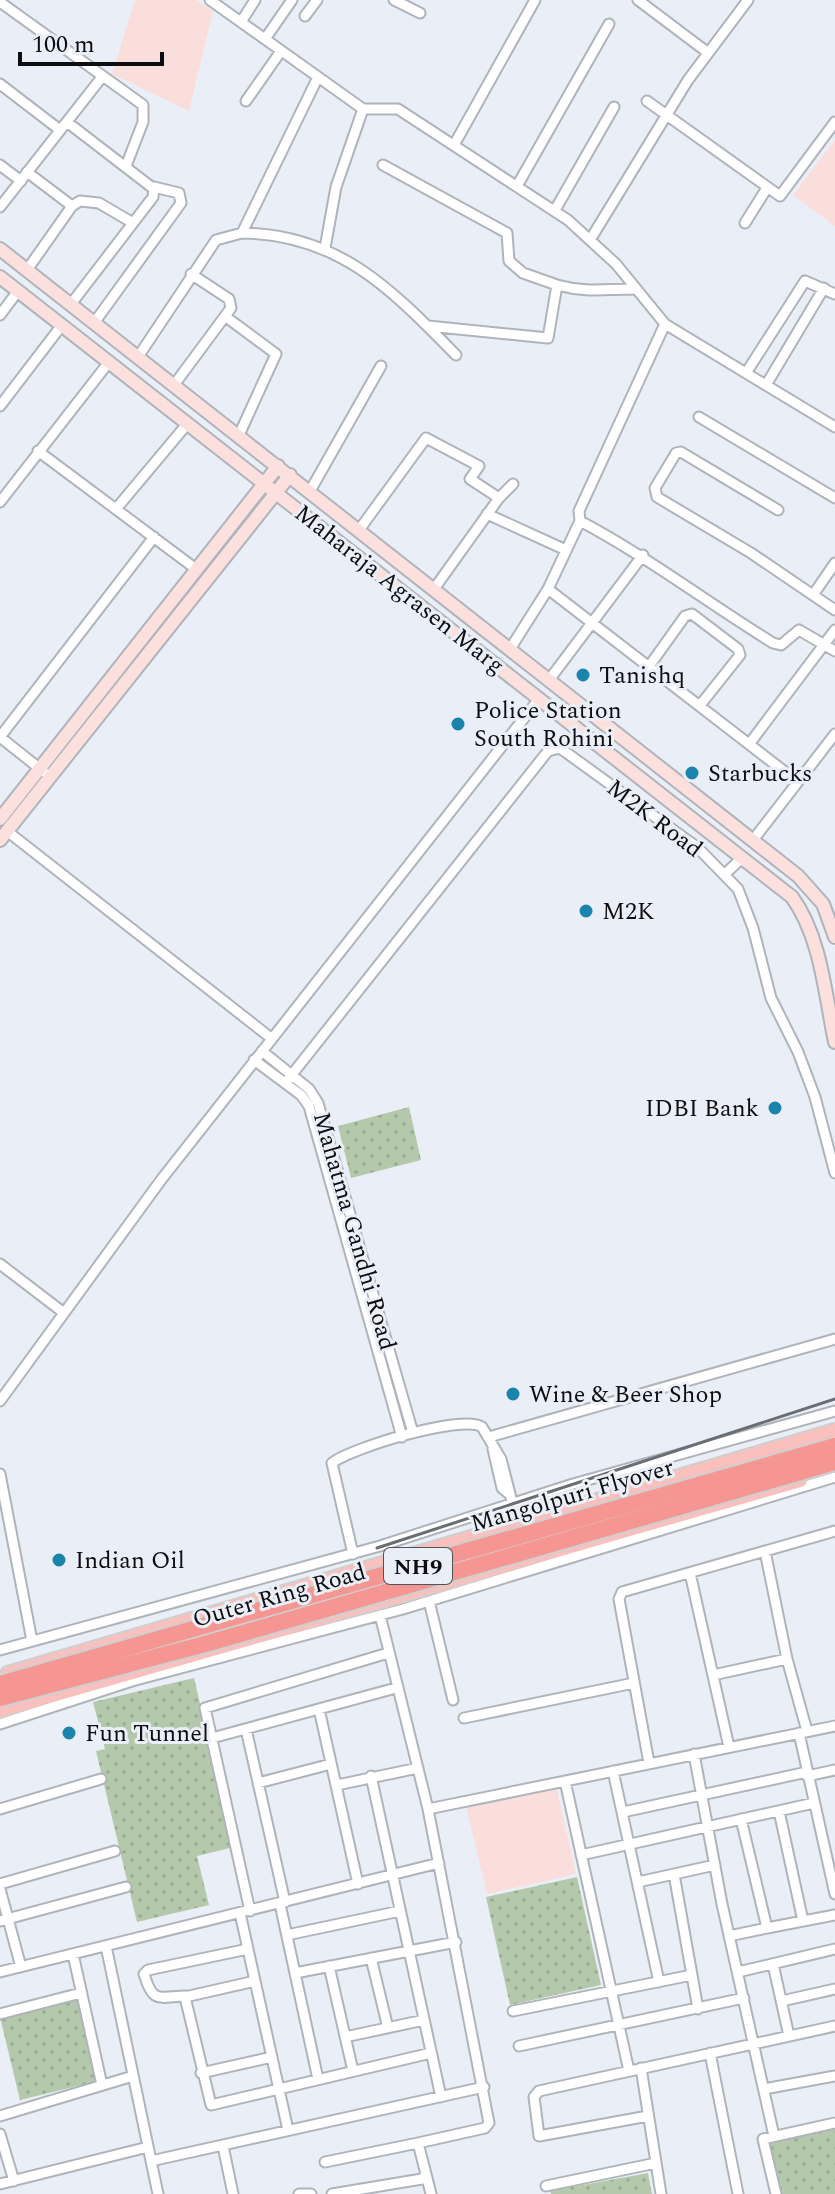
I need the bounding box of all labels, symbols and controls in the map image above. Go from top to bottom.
scale bar [20,16,162,66]
text: 100 m [32,27,95,63]
street label: Maharaja Agrasen Marg [287,496,512,683]
place label: Tanishq [599,658,685,694]
marker: Tanishq [574,666,592,684]
place label: Police Station South Rohini [474,693,622,757]
marker: Police Station South Rohini [449,715,467,733]
place label: Starbucks [708,756,812,792]
marker: Starbucks [683,764,701,782]
street label: M2K Road [599,771,710,867]
place label: M2K [602,894,654,930]
marker: M2K [577,902,595,920]
place label: IDBI Bank [645,1091,759,1127]
marker: IDBI Bank [766,1099,784,1117]
street label: Mahatma Gandhi Road [303,1108,405,1355]
place label: Wine & Beer Shop [529,1377,722,1413]
marker: Wine & Beer Shop [504,1385,522,1403]
street label: Mangolpuri Flyover [466,1450,678,1542]
place label: Indian Oil [75,1543,185,1579]
road number: NH9 [384,1548,452,1584]
marker: Indian Oil [50,1551,68,1569]
street label: Outer Ring Road [188,1554,370,1638]
place label: Fun Tunnel [85,1716,209,1752]
marker: Fun Tunnel [60,1724,78,1742]

